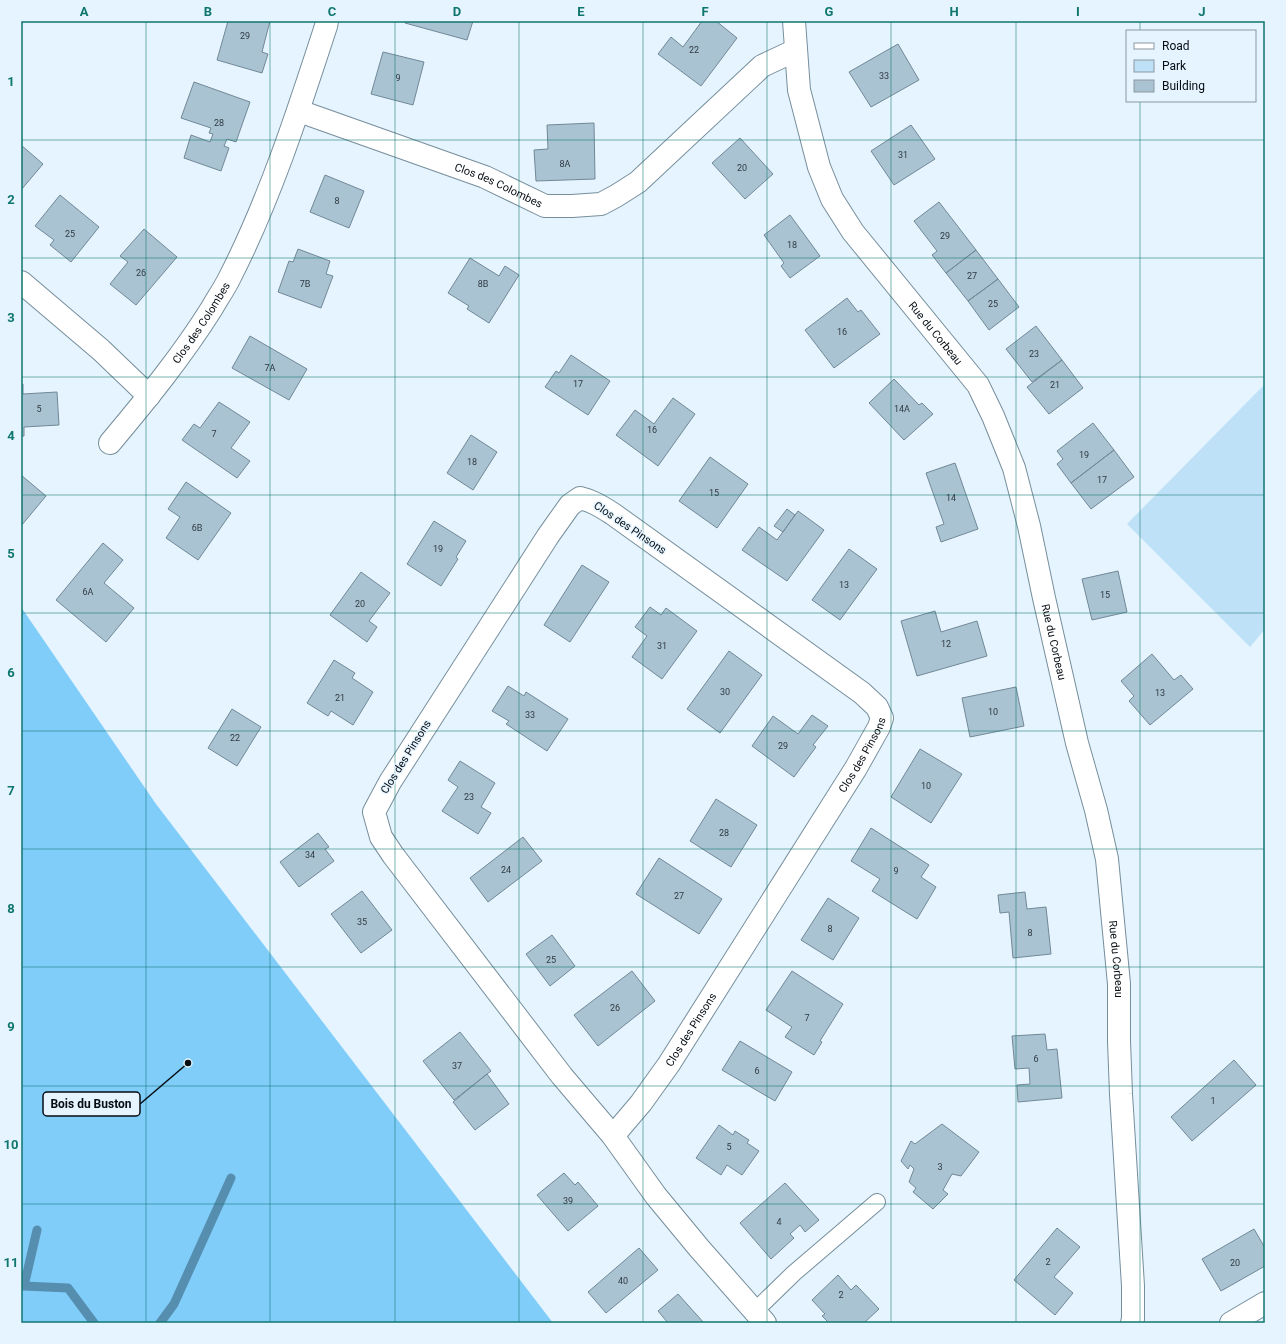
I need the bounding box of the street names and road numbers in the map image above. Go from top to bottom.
street label: Clos des Colombes [453,160,545,210]
street label: Clos des Colombes [170,279,233,366]
street label: Rue du Corbeau [906,299,965,367]
street label: Clos des Pinsons [591,499,669,557]
street label: Rue du Corbeau [1039,603,1069,681]
street label: Clos des Pinsons [836,715,888,795]
street label: Clos des Pinsons [378,718,434,796]
street label: Rue du Corbeau [1106,920,1126,998]
street label: Clos des Pinsons [663,990,719,1069]

